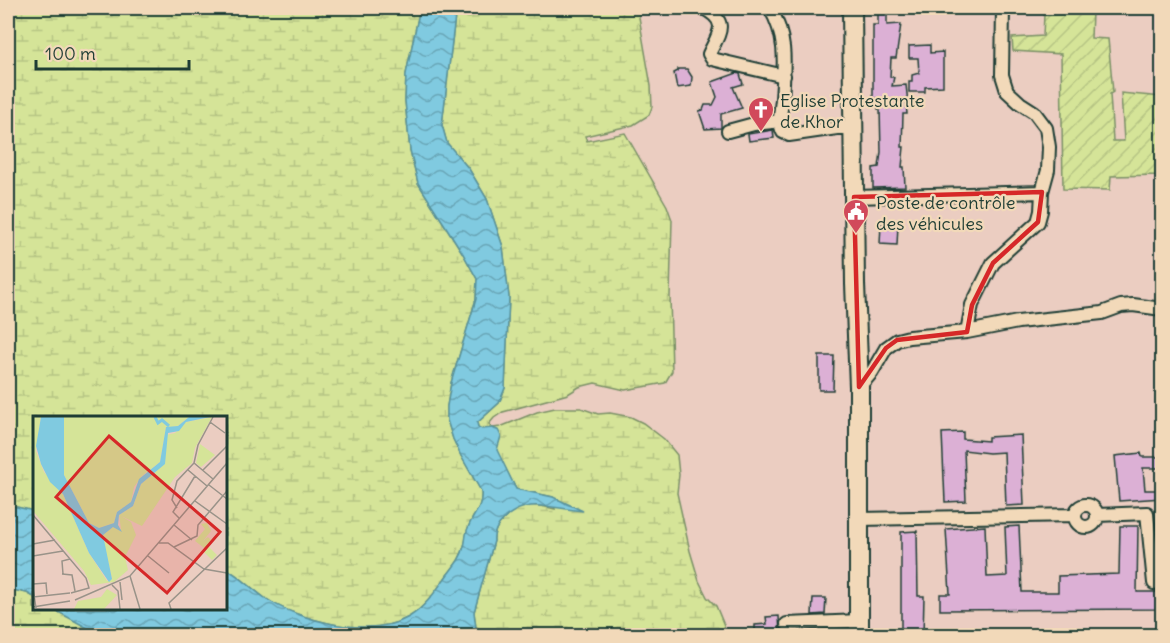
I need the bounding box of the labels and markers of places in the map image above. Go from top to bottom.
place label: Eglise Protestante de Khor [780,89,925,133]
church icon: Eglise Protestante de Khor [746,95,776,133]
place label: Poste de contrôle des véhicules [876,191,1016,235]
public building icon: Poste de contrôle des véhicules [841,197,871,235]

